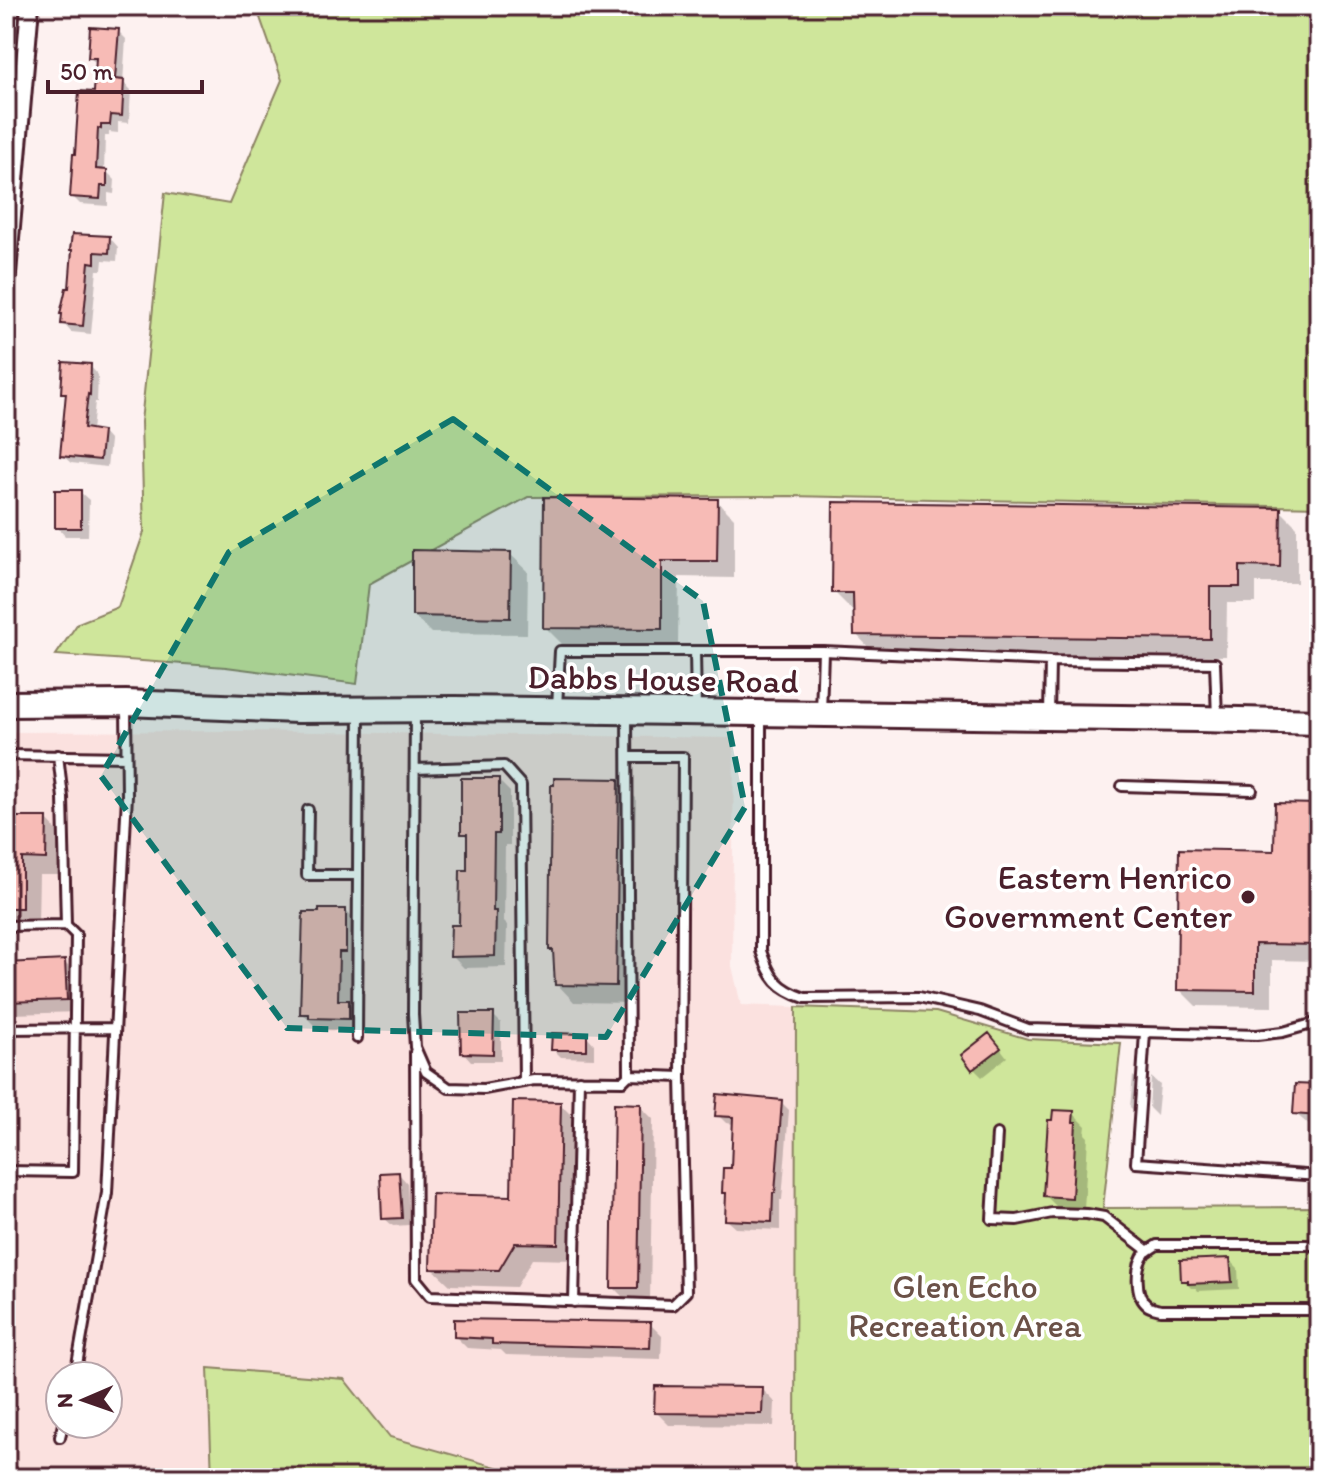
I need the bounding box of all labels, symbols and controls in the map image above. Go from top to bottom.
scale bar [48,44,202,94]
text: 50 m [60,57,113,86]
street label: Dabbs House Road [527,656,799,702]
place label: Eastern Henrico Government Center [944,857,1232,937]
marker: Eastern Henrico Government Center [1239,888,1257,906]
park label: Glen Echo Recreation Area [848,1266,1082,1346]
north arrow [44,1360,124,1440]
text: N [51,1393,78,1409]

